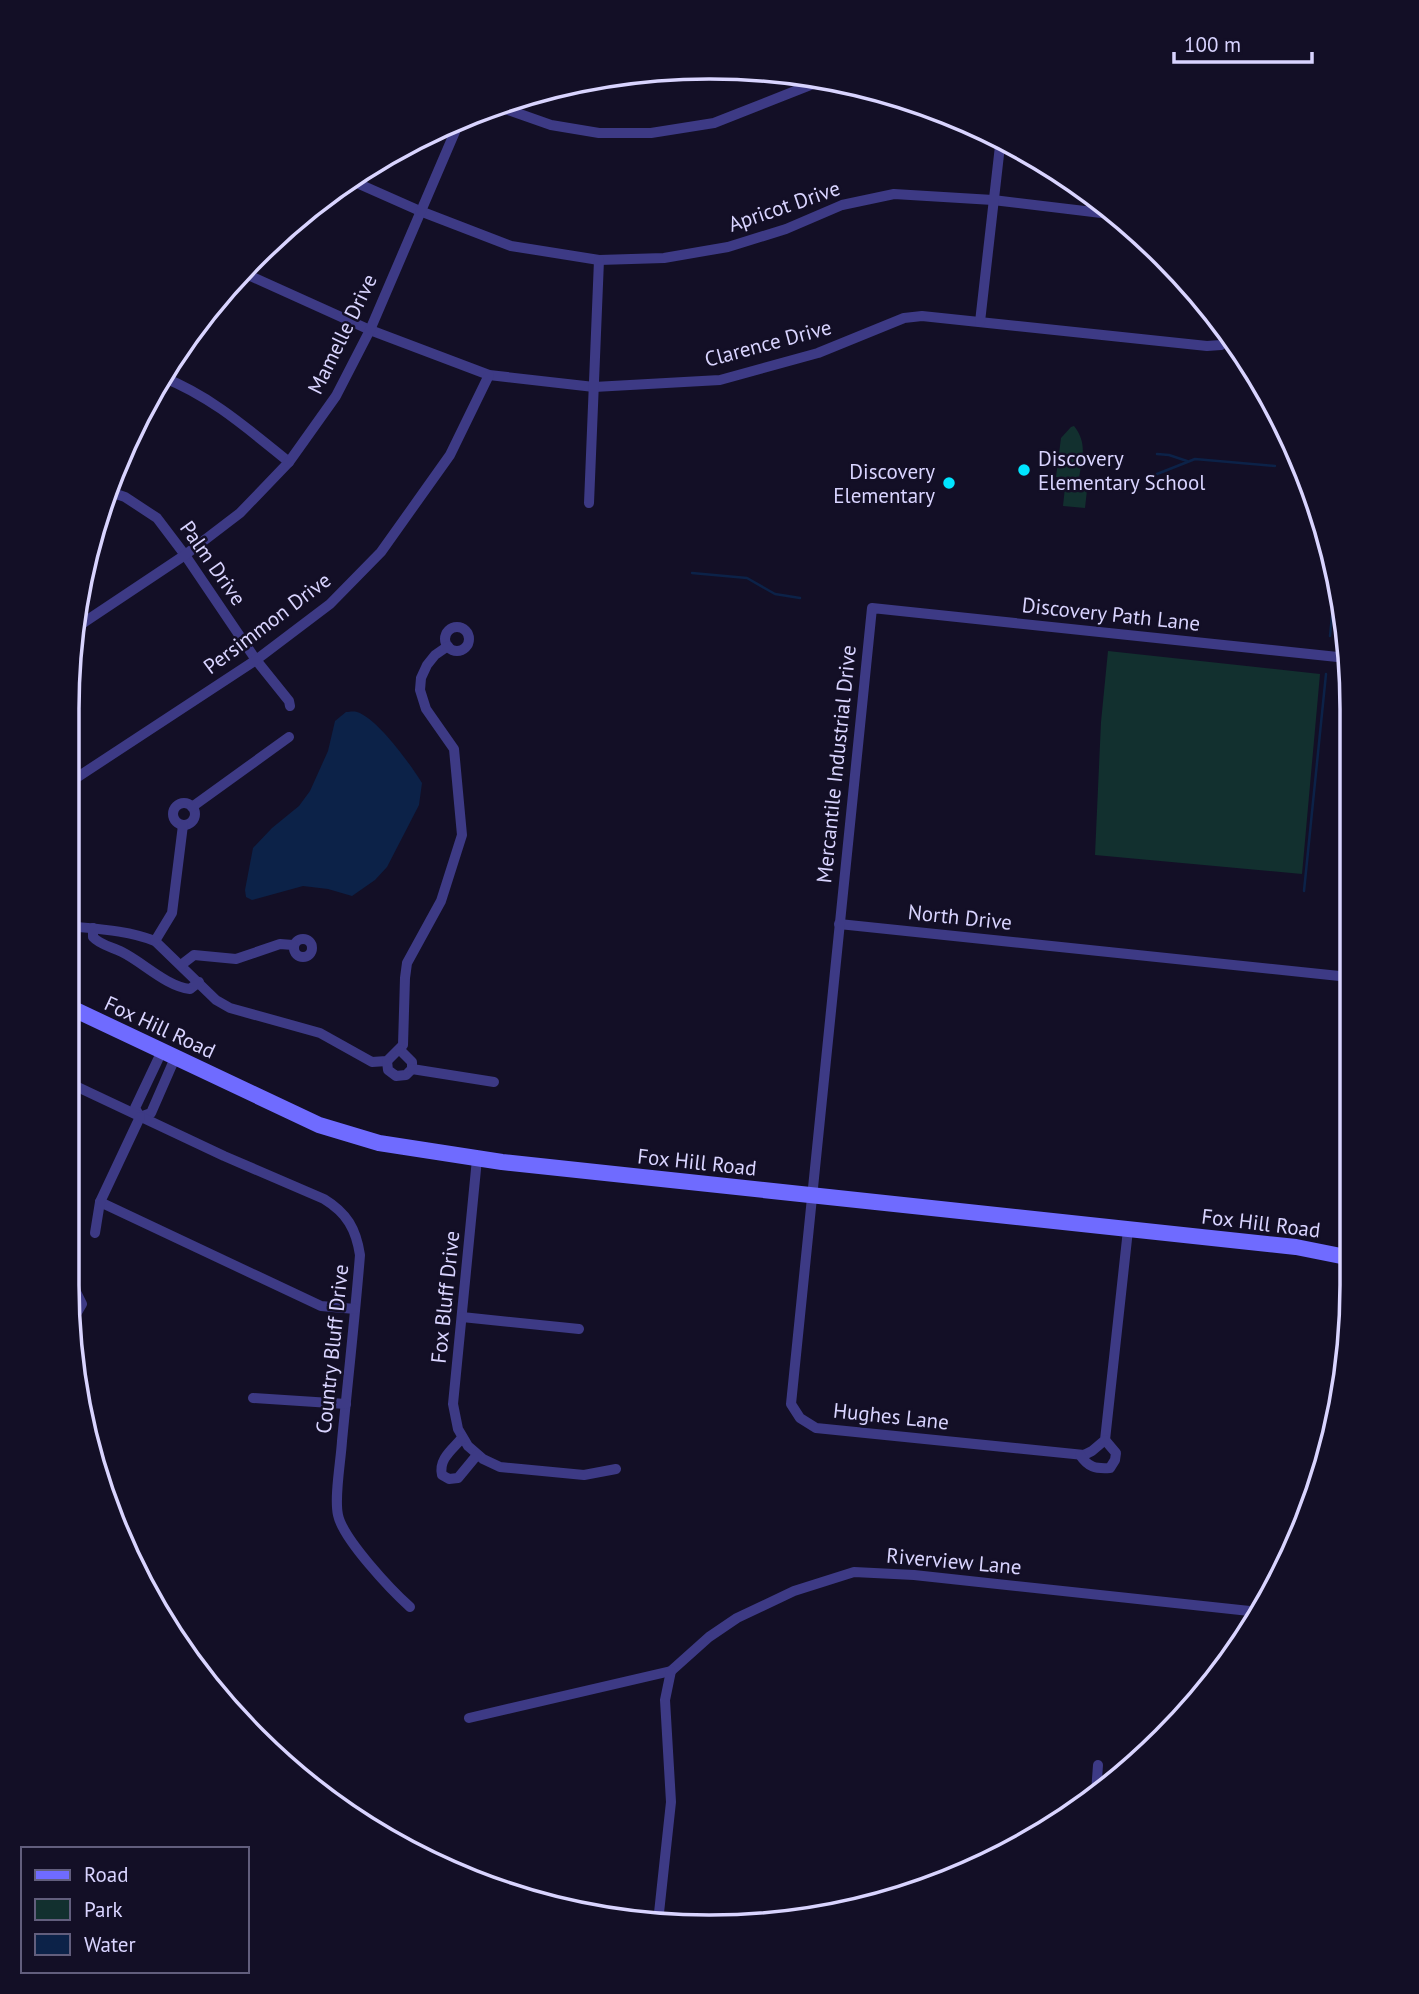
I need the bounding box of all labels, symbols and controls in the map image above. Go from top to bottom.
scale bar [1174,21,1312,65]
text: 100 m [1184,31,1241,58]
street label: Apricot Drive [725,174,843,238]
street label: Mamelle Drive [301,269,383,399]
street label: Clarence Drive [702,313,834,373]
place label: Discovery Elementary School [1038,445,1205,496]
place label: Discovery Elementary [833,458,935,509]
marker: Discovery Elementary School [1016,462,1032,478]
marker: Discovery Elementary [941,475,957,491]
street label: Palm Drive [174,515,252,611]
street label: Persimmon Drive [198,566,336,680]
street label: Discovery Path Lane [1020,591,1202,637]
street label: Mercantile Industrial Drive [810,644,862,884]
street label: North Drive [907,898,1013,936]
street label: Fox Hill Road [100,990,220,1064]
street label: Fox Hill Road [636,1142,758,1182]
street label: Fox Hill Road [1200,1202,1322,1244]
street label: Fox Bluff Drive [425,1229,465,1365]
street label: Country Bluff Drive [310,1263,354,1435]
street label: Hughes Lane [832,1396,950,1436]
street label: Riverview Lane [885,1542,1023,1580]
legend [21,1847,248,1973]
text: Road [84,1861,128,1888]
text: Park [84,1896,123,1923]
text: Water [84,1931,136,1958]

